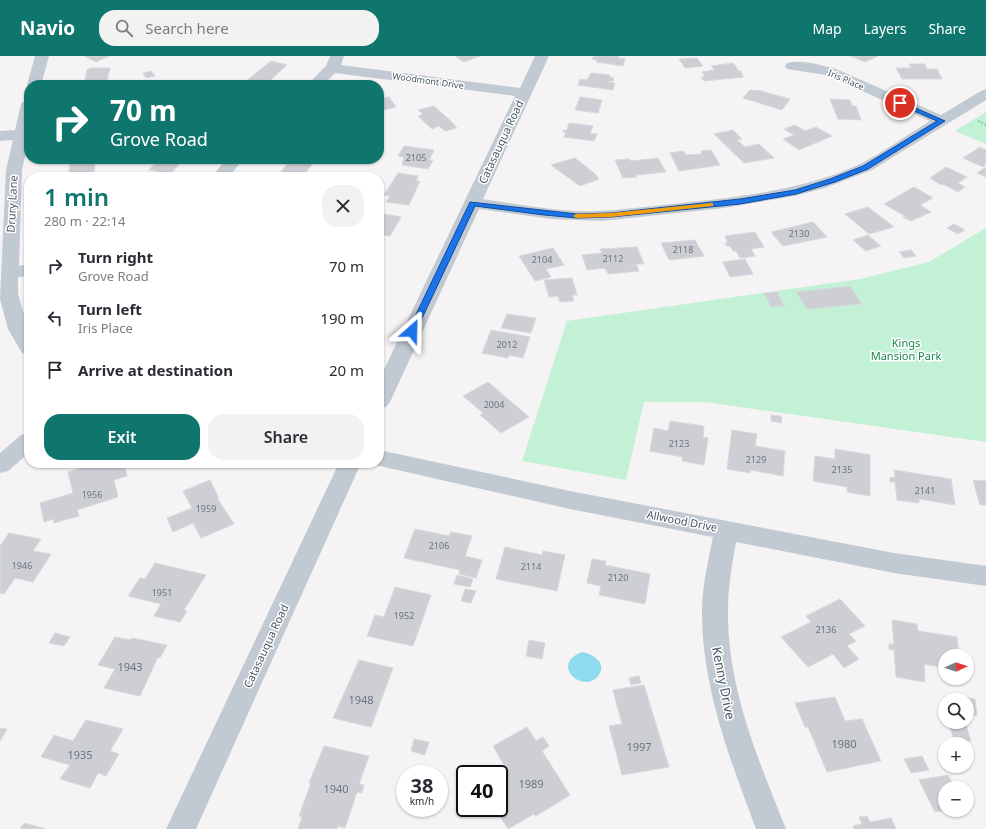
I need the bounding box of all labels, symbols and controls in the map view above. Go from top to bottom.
search box [99,10,379,46]
text: Navio [20,15,75,41]
icon: search [113,17,135,39]
text: Search here [145,18,229,38]
text: Map [813,19,842,38]
text: Layers [864,19,906,38]
text: Share [928,19,966,38]
street label: Iris Place [826,66,866,93]
street label: Woodmont Drive [392,69,465,92]
pin [883,86,917,120]
text: 70 m [110,91,177,129]
icon: arrive [889,92,911,114]
icon: right [44,96,96,148]
street label: Catasauqua Road [475,98,526,186]
text: Grove Road [110,127,208,151]
house number: 2105 [406,151,426,164]
street label: Drury Lane [3,175,20,233]
text: 1 min [44,180,109,213]
button: close [322,185,364,227]
text: 280 m · 22:14 [44,212,125,230]
house number: 2130 [789,227,809,240]
house number: 2118 [673,243,693,256]
text: Turn right [78,247,153,267]
house number: 2112 [603,252,623,265]
house number: 2104 [532,253,552,266]
icon: right [44,255,66,277]
text: 70 m [329,256,364,276]
text: Grove Road [78,267,149,285]
text: Turn left [78,299,142,319]
icon: left [44,307,66,329]
text: 190 m [320,308,364,328]
position arrow [391,310,433,352]
text: Iris Place [78,319,133,337]
park label: Kings Mansion Park [871,335,941,363]
house number: 2012 [497,338,517,351]
icon: arrive [44,359,66,381]
text: Arrive at destination [78,360,233,380]
text: 20 m [329,360,364,380]
house number: 2004 [484,398,504,411]
button: Exit [44,414,200,460]
button: Share [208,414,364,460]
house number: 2123 [669,437,689,450]
house number: 2129 [746,453,766,466]
house number: 2135 [832,463,852,476]
house number: 2141 [915,484,935,497]
house number: 1956 [82,488,102,501]
house number: 1959 [196,502,216,515]
street label: Allwood Drive [646,506,719,535]
house number: 2106 [429,539,449,552]
house number: 1946 [12,559,32,572]
house number: 2114 [521,560,541,573]
house number: 2120 [608,571,628,584]
house number: 1951 [152,586,172,599]
street label: Catasauqua Road [240,602,291,690]
house number: 1952 [394,609,414,622]
house number: 2136 [816,623,836,636]
street label: Kenny Drive [708,645,740,721]
north arrow [938,649,974,685]
map controls [938,649,974,817]
house number: 1943 [117,659,143,674]
house number: 1948 [348,692,374,707]
button: search [938,693,974,729]
house number: 1980 [831,736,857,751]
button: + [938,737,974,773]
house number: 1997 [626,739,652,754]
house number: 1935 [67,747,93,762]
speed limit sign: 40 [456,765,508,817]
text: 38 [411,772,433,799]
house number: 1989 [518,776,544,791]
house number: 1940 [323,781,349,796]
button: − [938,781,974,817]
text: km/h [410,794,434,808]

